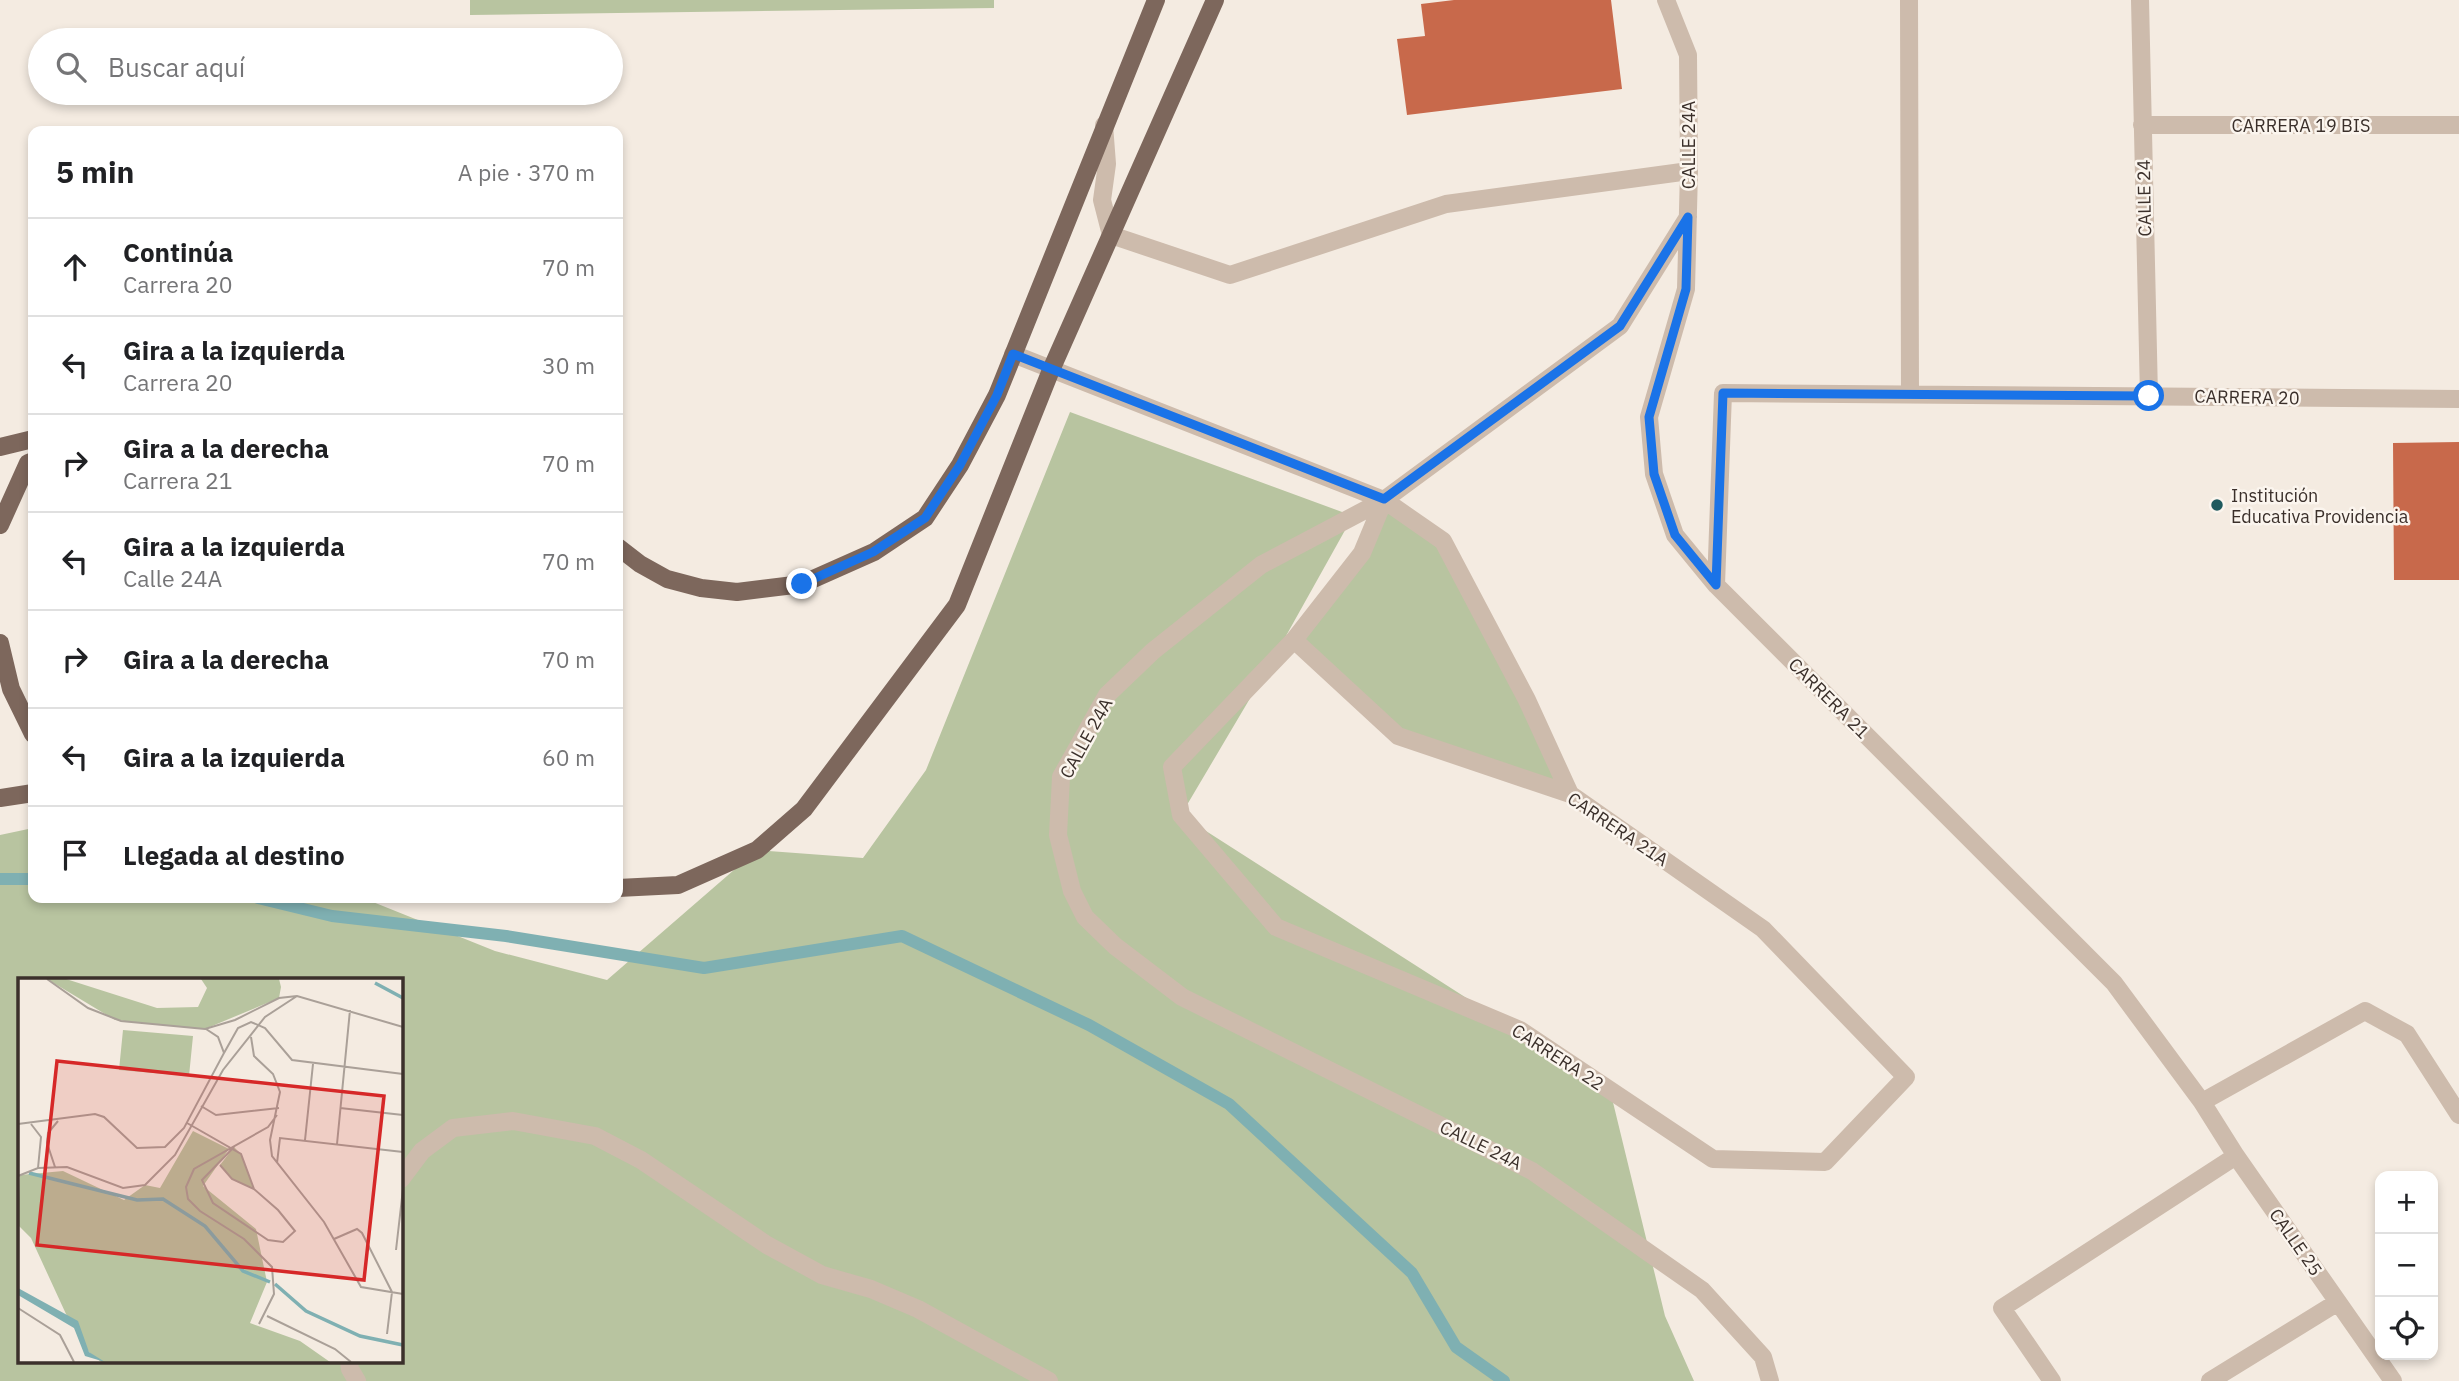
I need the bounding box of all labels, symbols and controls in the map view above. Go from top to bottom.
search box [28,28,623,105]
icon: search [52,48,90,86]
text: Buscar aquí [108,50,245,84]
street label: CALLE 24A [1677,100,1700,189]
street label: CARRERA 19 BIS [2232,114,2370,137]
text: 5 min [56,152,134,191]
text: A pie · 370 m [458,157,595,187]
street label: CALLE 24 [2132,159,2156,237]
text: Continúa [123,235,233,269]
icon: ahead [56,248,94,286]
text: 70 m [542,252,595,282]
text: Carrera 20 [123,269,233,299]
text: Gira a la izquierda [123,333,345,367]
icon: left [56,346,94,384]
text: 30 m [542,350,595,380]
text: Carrera 20 [123,367,233,397]
route start [2133,380,2164,411]
street label: CARRERA 20 [2194,385,2300,409]
text: Gira a la derecha [123,431,329,465]
icon: right [56,444,94,482]
text: 70 m [542,448,595,478]
text: Carrera 21 [123,465,233,495]
place label: Institución Educativa Providencia [2231,484,2409,528]
marker: Institución Educativa Providencia [2209,497,2225,513]
text: Gira a la izquierda [123,529,345,563]
icon: left [56,542,94,580]
text: 70 m [542,546,595,576]
text: Calle 24A [123,563,222,593]
route end [786,568,817,599]
icon: right [56,640,94,678]
text: Gira a la derecha [123,642,329,676]
text: 70 m [542,644,595,674]
street label: CARRERA 21 [1784,653,1874,743]
street label: CALLE 24A [1054,693,1118,782]
icon: left [56,738,94,776]
text: Gira a la izquierda [123,740,345,774]
text: 60 m [542,742,595,772]
street label: CARRERA 21A [1563,787,1673,871]
icon: arrive [56,836,94,874]
text: Llegada al destino [123,838,345,872]
inset map [18,978,402,1364]
street label: CARRERA 22 [1508,1019,1608,1095]
street label: CALLE 24A [1436,1115,1526,1175]
map controls [2375,1171,2438,1360]
button: + [2375,1171,2438,1234]
street label: CALLE 25 [2264,1204,2328,1280]
button: − [2375,1234,2438,1297]
button: locate [2375,1297,2438,1360]

